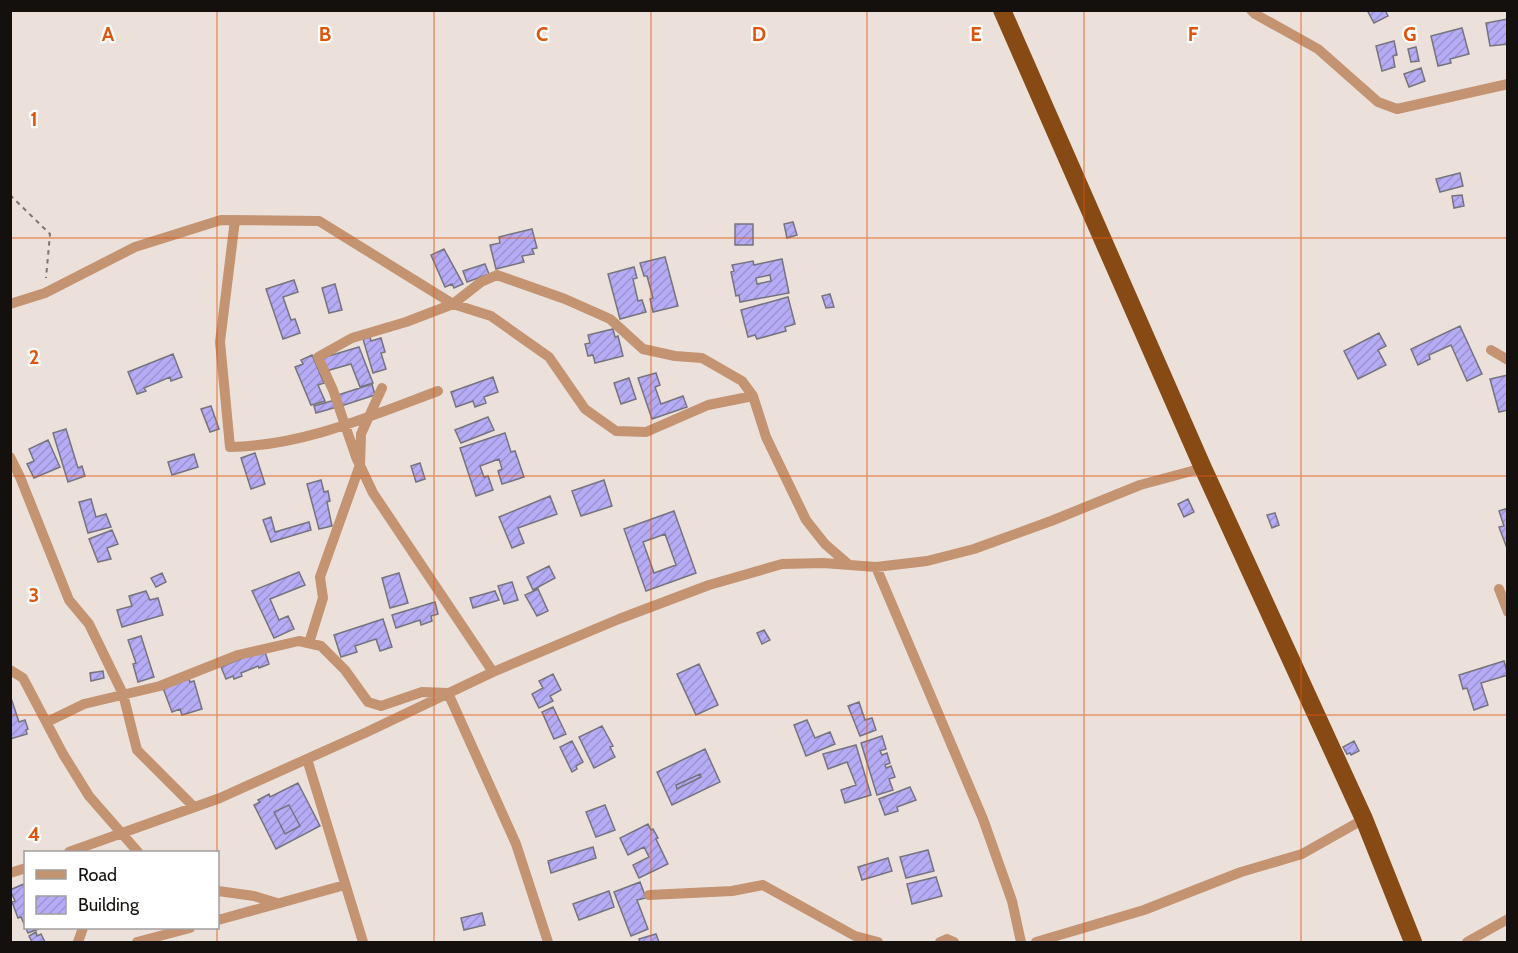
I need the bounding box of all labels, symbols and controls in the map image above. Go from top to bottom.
text: A [102,22,115,46]
text: B [319,22,331,46]
text: C [536,22,548,46]
text: D [752,22,766,46]
text: E [970,22,982,46]
text: F [1188,22,1199,46]
text: G [1403,22,1417,46]
text: 1 [30,107,38,131]
text: 2 [29,345,39,369]
text: 3 [29,583,39,607]
text: 4 [28,822,40,846]
legend [24,851,219,929]
text: Road [78,864,117,886]
text: Building [78,894,140,916]

